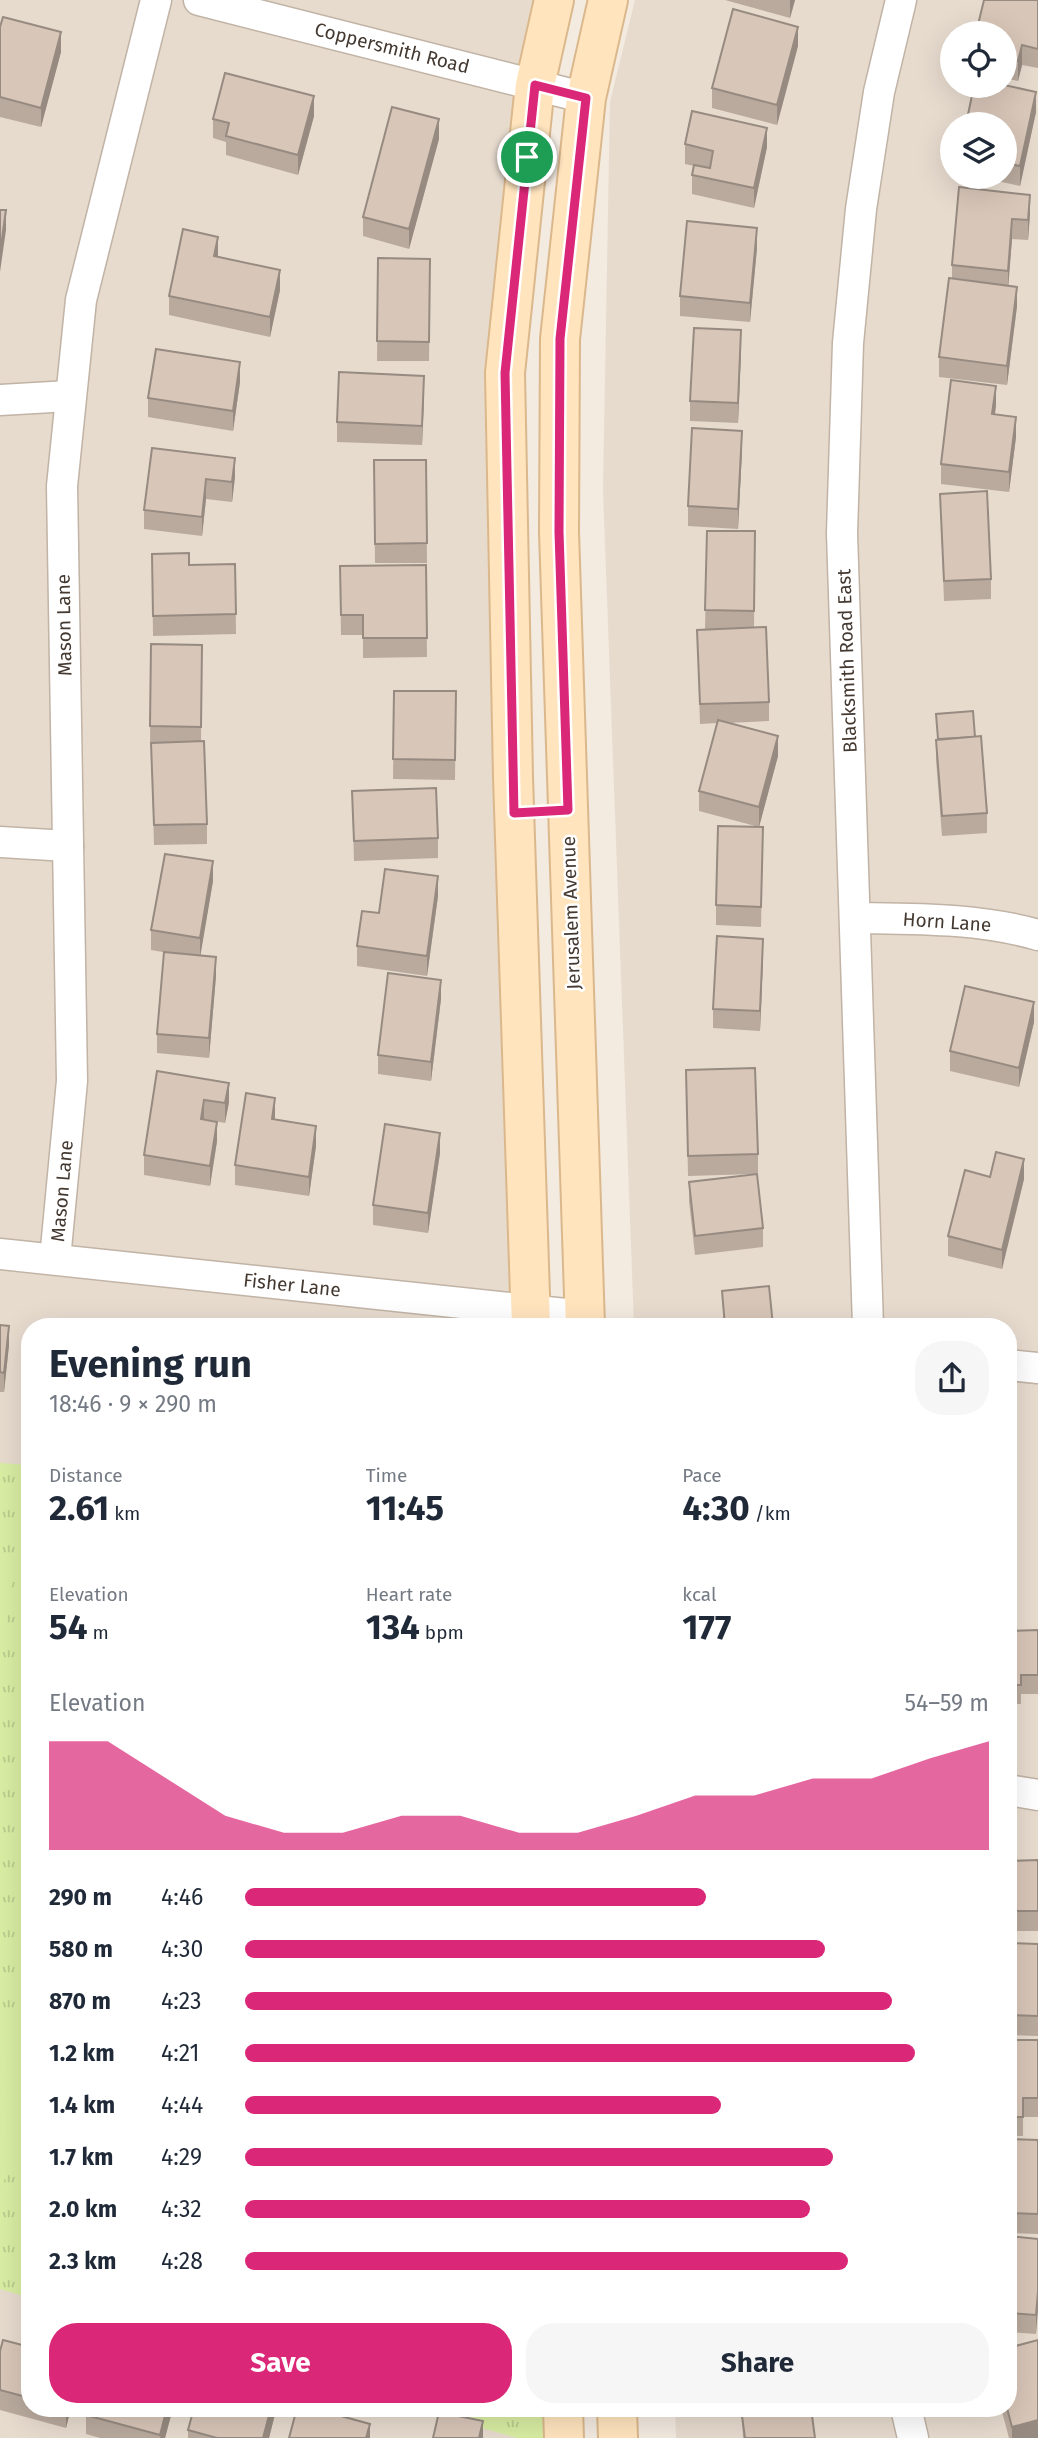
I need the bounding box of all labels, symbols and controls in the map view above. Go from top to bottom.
street label: Coppersmith Road [312,18,472,78]
map controls [940,21,1017,189]
button: locate [940,21,1017,98]
button: layers [940,112,1017,189]
pin [497,127,557,187]
icon: arrive [508,138,546,176]
street label: Blacksmith Road East [832,568,862,753]
street label: Mason Lane [52,574,76,676]
street label: Jerusalem Avenue [557,836,585,990]
street label: Horn Lane [902,907,992,937]
street label: Mason Lane [46,1139,78,1243]
street label: Fisher Lane [242,1268,342,1302]
text: Evening run [49,1341,252,1387]
button: share [915,1341,989,1415]
text: 18:46 · 9 × 290 m [49,1390,217,1418]
text: Distance [49,1464,123,1487]
text: Time [366,1464,407,1487]
text: Pace [682,1464,722,1487]
text: 2.61 [49,1487,109,1529]
text: 11:45 [366,1487,444,1529]
text: 4:30 [682,1487,750,1529]
text: km [109,1502,140,1525]
text: /km [750,1502,791,1525]
text: Elevation [49,1583,129,1606]
text: Heart rate [366,1583,452,1606]
text: kcal [682,1583,717,1606]
text: 54 [49,1606,88,1648]
text: 134 [366,1606,420,1648]
text: 177 [682,1606,731,1648]
text: m [88,1621,109,1644]
text: bpm [420,1621,464,1644]
text: Elevation [49,1689,145,1717]
text: 54–59 m [904,1689,989,1717]
text: 290 m [49,1883,112,1911]
text: 4:46 [161,1883,203,1911]
text: 580 m [49,1935,113,1963]
text: 4:30 [161,1935,203,1963]
text: 870 m [49,1987,111,2015]
text: 4:23 [161,1987,202,2015]
text: 1.2 km [49,2039,115,2067]
text: 4:21 [161,2039,200,2067]
text: 1.4 km [49,2091,115,2119]
text: 4:44 [161,2091,203,2119]
text: 1.7 km [49,2143,114,2171]
text: 4:29 [161,2143,202,2171]
text: 2.0 km [49,2195,117,2223]
text: 4:32 [161,2195,202,2223]
text: 2.3 km [49,2247,116,2275]
text: 4:28 [161,2247,203,2275]
button: Save [49,2323,512,2403]
button: Share [526,2323,989,2403]

